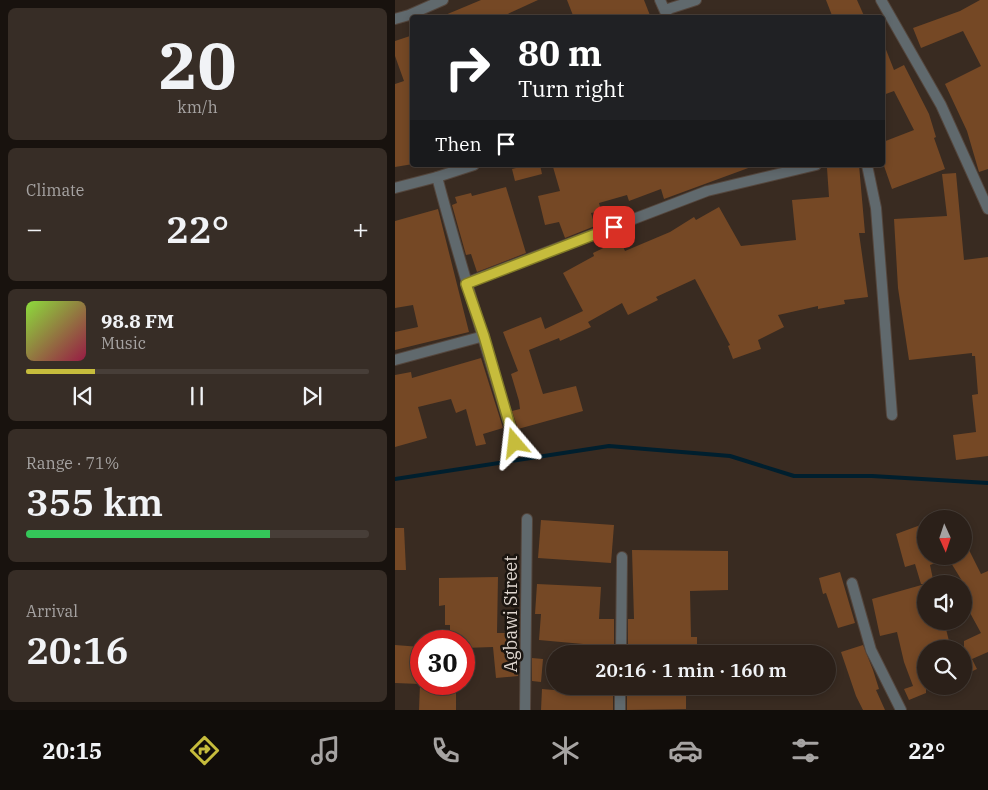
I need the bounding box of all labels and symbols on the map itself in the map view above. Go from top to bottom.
pin [593,206,635,248]
position arrow [488,416,540,468]
north arrow [917,510,973,565]
street label: Agbawi Street [499,555,522,673]
speed limit sign: 30 [410,630,475,695]

